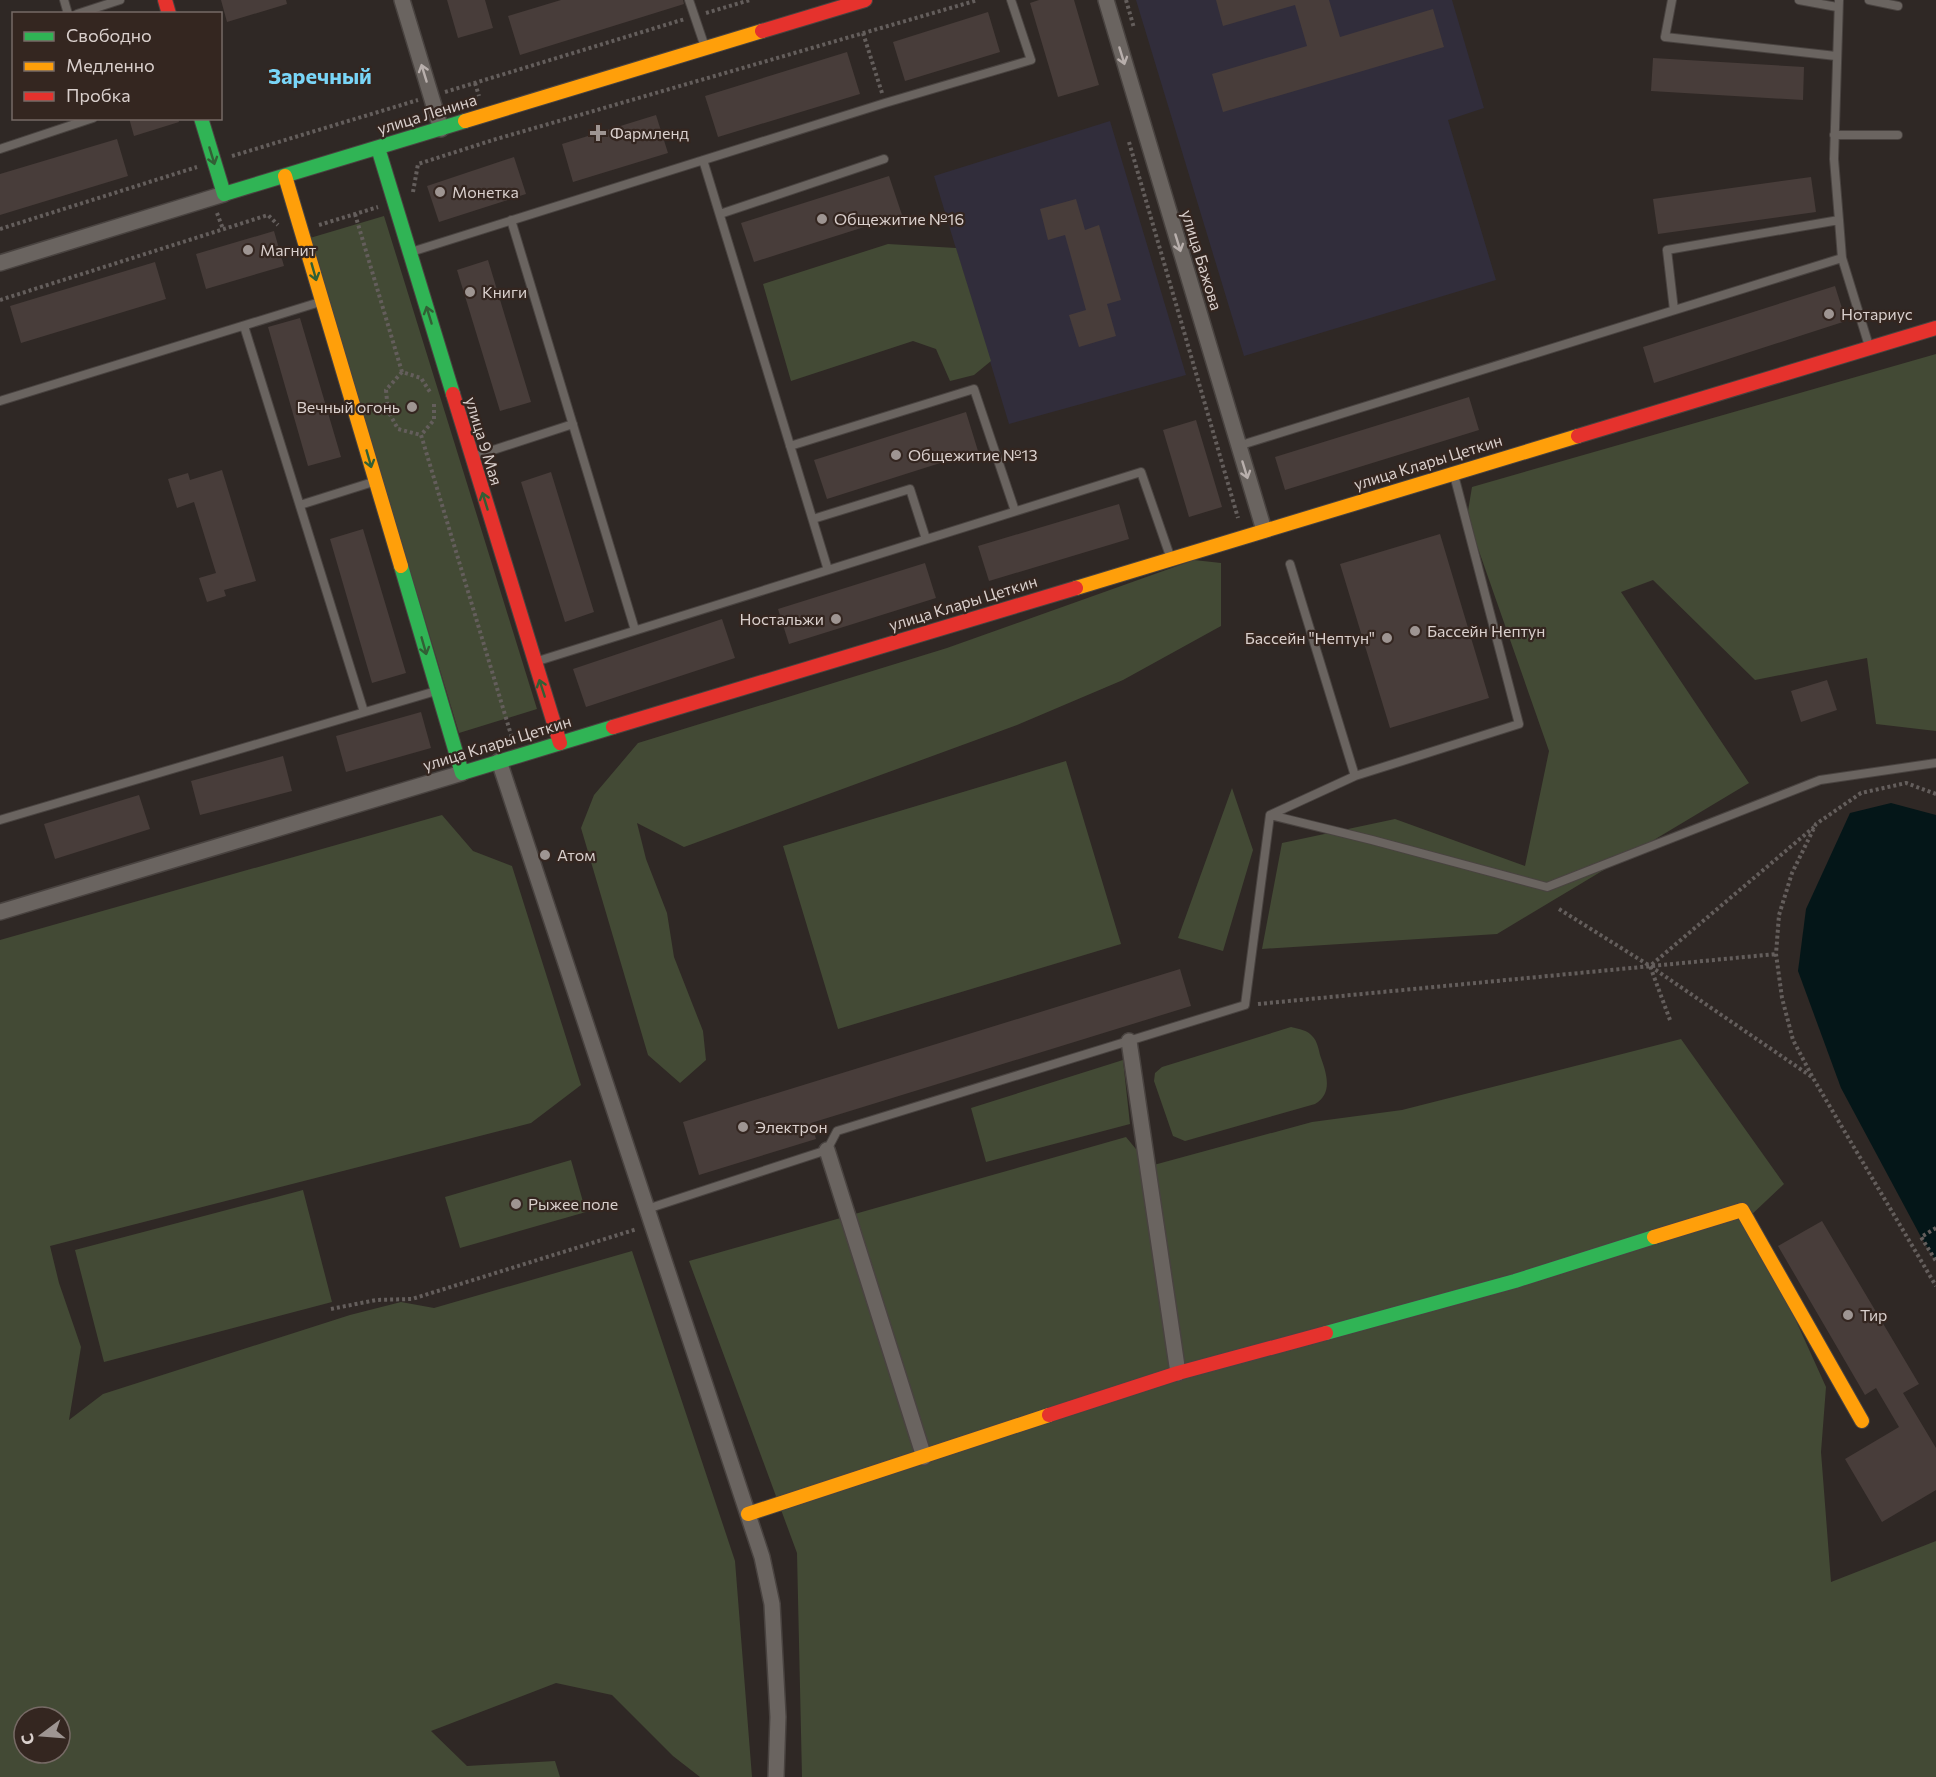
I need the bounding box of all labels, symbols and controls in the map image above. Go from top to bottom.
legend [12,12,222,120]
text: Свободно [66,24,152,46]
one-way arrow [1117,46,1128,65]
text: Медленно [66,54,155,76]
district label: Заречный [268,62,372,89]
one-way arrow [418,64,429,83]
text: Пробка [66,84,131,106]
street label: улица Ленина [375,89,479,138]
place label: Фармленд [610,123,689,142]
marker: Фармленд [591,126,605,140]
one-way arrow [208,146,219,165]
place label: Монетка [452,182,519,201]
marker: Монетка [433,185,447,199]
street label: улица Бажова [1178,207,1227,312]
place label: Общежитие №16 [834,209,964,228]
marker: Общежитие №16 [815,212,829,226]
one-way arrow [1173,233,1184,252]
place label: Магнит [260,240,317,259]
marker: Магнит [241,243,255,257]
one-way arrow [308,262,320,281]
place label: Книги [482,282,527,301]
marker: Книги [463,285,477,299]
place label: Нотариус [1841,304,1913,323]
one-way arrow [423,306,434,325]
marker: Нотариус [1822,307,1836,321]
street label: улица 9 Мая [462,394,507,487]
place label: Вечный огонь [296,397,400,416]
marker: Вечный огонь [405,400,419,414]
street label: улица Клары Цеткин [1351,430,1504,493]
place label: Общежитие №13 [908,445,1038,464]
marker: Общежитие №13 [889,448,903,462]
one-way arrow [364,449,375,468]
one-way arrow [1240,460,1251,479]
one-way arrow [479,492,490,511]
street label: улица Клары Цеткин [886,571,1039,634]
place label: Ностальжи [739,609,824,628]
marker: Ностальжи [829,612,843,626]
place label: Бассейн Нептун [1427,621,1545,640]
marker: Бассейн Нептун [1408,624,1422,638]
place label: Бассейн "Нептун" [1245,628,1375,647]
marker: Бассейн "Нептун" [1380,631,1394,645]
one-way arrow [419,636,430,655]
one-way arrow [536,679,547,698]
street label: улица Клары Цеткин [420,711,573,774]
place label: Атом [557,845,596,864]
marker: Атом [538,848,552,862]
place label: Электрон [755,1117,828,1136]
marker: Электрон [736,1120,750,1134]
place label: Рыжее поле [528,1194,618,1213]
marker: Рыжее поле [509,1197,523,1211]
place label: Тир [1860,1305,1887,1324]
marker: Тир [1841,1308,1855,1322]
north arrow [12,1705,72,1765]
text: С [16,1731,38,1747]

